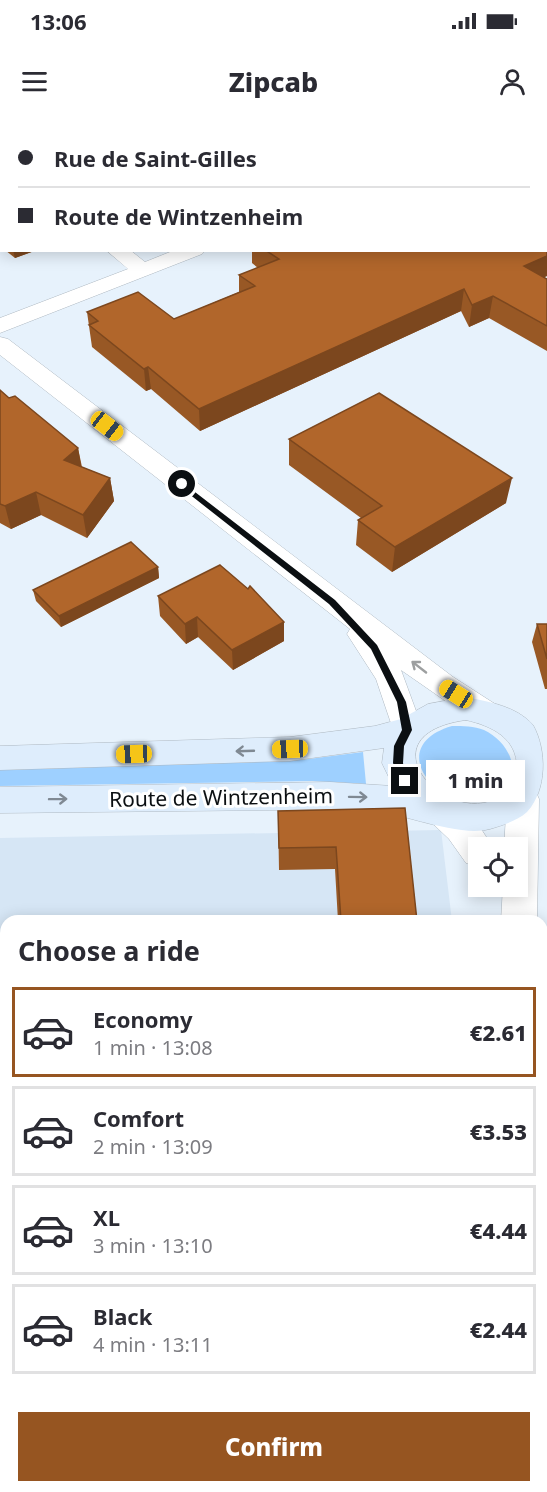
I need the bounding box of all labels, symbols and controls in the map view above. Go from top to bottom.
text: 13:06 [30,6,87,36]
text: Zipcab [229,63,318,100]
icon: menu [18,65,51,98]
icon: person [496,65,529,98]
text: Rue de Saint-Gilles [54,143,257,173]
text: Route de Wintzenheim [54,201,303,231]
car [87,408,127,444]
route start [168,470,195,497]
one-way arrow [411,660,427,673]
car [436,677,476,711]
car [272,739,308,759]
car [116,744,152,764]
one-way arrow [236,745,256,756]
callout: 1 min [426,760,525,802]
route end [391,767,418,794]
text: 1 min [448,767,503,794]
street label: Route de Wintzenheim [109,781,333,813]
one-way arrow [348,791,368,803]
one-way arrow [48,794,68,805]
map controls [468,837,528,897]
button: locate [468,837,528,897]
text: Choose a ride [18,932,200,969]
text: Economy [93,1004,192,1034]
icon: car [21,1005,75,1059]
text: €2.61 [470,1017,527,1047]
text: 1 min · 13:08 [93,1034,213,1061]
text: Comfort [93,1103,184,1133]
icon: car [21,1104,75,1158]
text: €3.53 [470,1116,527,1146]
text: 2 min · 13:09 [93,1133,213,1160]
text: XL [93,1202,120,1232]
icon: car [21,1203,75,1257]
text: €4.44 [470,1215,527,1245]
text: 3 min · 13:10 [93,1232,213,1259]
text: Black [93,1301,152,1331]
icon: car [21,1302,75,1356]
text: €2.44 [470,1314,527,1344]
text: 4 min · 13:11 [93,1331,213,1358]
button: Confirm [18,1412,530,1481]

